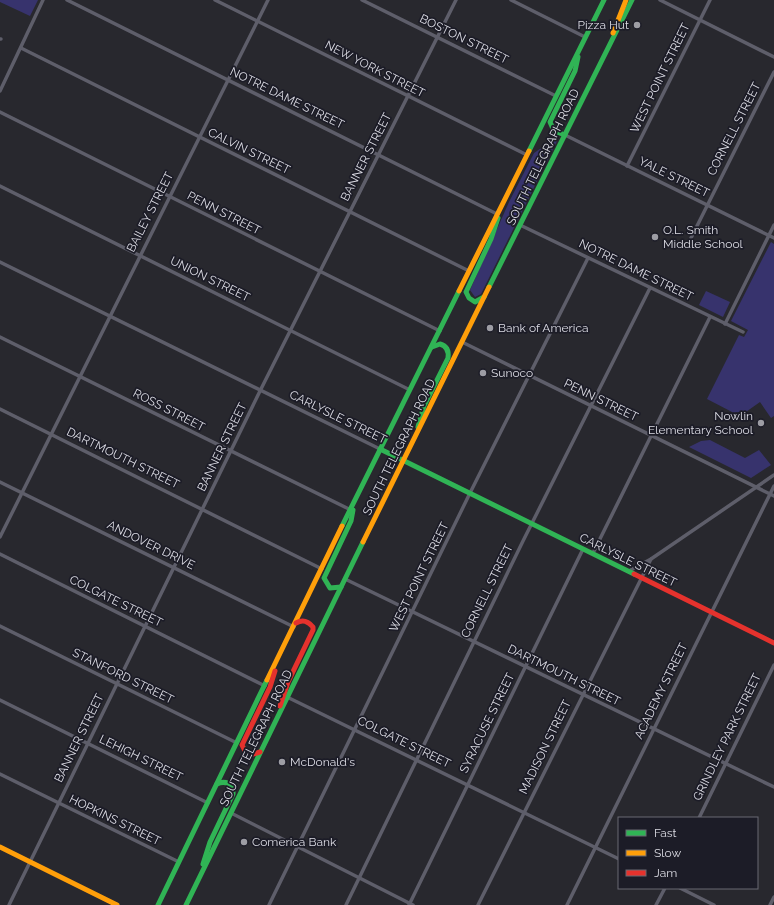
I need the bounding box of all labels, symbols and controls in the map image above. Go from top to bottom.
street label: BOSTON STREET [417,11,511,67]
place label: Pizza Hut [578,18,629,32]
street label: WEST POINT STREET [627,20,693,135]
marker: Pizza Hut [632,20,642,30]
street label: NEW YORK STREET [323,38,428,101]
street label: NOTRE DAME STREET [228,64,347,132]
street label: CORNELL STREET [704,79,764,178]
street label: SOUTH TELEGRAPH ROAD [504,86,582,228]
street label: BANNER STREET [338,110,395,203]
street label: CALVIN STREET [206,125,293,177]
street label: YALE STREET [636,154,712,200]
street label: BAILEY STREET [124,169,177,254]
street label: PENN STREET [185,188,264,238]
place label: O.L. Smith Middle School [663,223,744,251]
marker: O.L. Smith Middle School [650,232,660,242]
street label: NOTRE DAME STREET [577,236,696,304]
street label: UNION STREET [168,254,253,305]
place label: Bank of America [498,321,589,335]
marker: Bank of America [485,323,495,333]
place label: Sunoco [491,366,533,380]
marker: Sunoco [478,368,488,378]
street label: SOUTH TELEGRAPH ROAD [360,376,438,518]
street label: PENN STREET [562,376,641,424]
street label: ROSS STREET [131,386,208,434]
street label: CARLYSLE STREET [287,387,389,447]
street label: BANNER STREET [194,400,250,494]
place label: Nowlin Elementary School [648,409,754,437]
marker: Nowlin Elementary School [756,418,766,428]
street label: DARTMOUTH STREET [64,425,182,492]
street label: ANDOVER DRIVE [105,518,197,572]
street label: WEST POINT STREET [386,519,452,634]
street label: CARLYSLE STREET [577,530,679,590]
street label: CORNELL STREET [458,541,516,640]
street label: COLGATE STREET [67,572,165,630]
street label: ACADEMY STREET [632,640,691,741]
street label: DARTMOUTH STREET [505,642,623,709]
street label: STANFORD STREET [70,645,177,707]
street label: SOUTH TELEGRAPH ROAD [217,667,295,809]
street label: SYRACUSE STREET [457,670,518,775]
street label: GRINDLEY PARK STREET [690,670,764,803]
street label: BANNER STREET [51,691,107,785]
street label: MADISON STREET [516,697,574,796]
street label: COLGATE STREET [355,713,453,771]
street label: LEHIGH STREET [97,732,186,785]
place label: McDonald's [290,755,355,769]
marker: McDonald's [277,757,287,767]
street label: HOPKINS STREET [67,792,164,849]
legend [618,817,758,889]
text: Fast [654,826,677,840]
place label: Comerica Bank [252,835,337,849]
marker: Comerica Bank [239,837,249,847]
text: Slow [654,846,681,860]
text: Jam [654,866,677,880]

